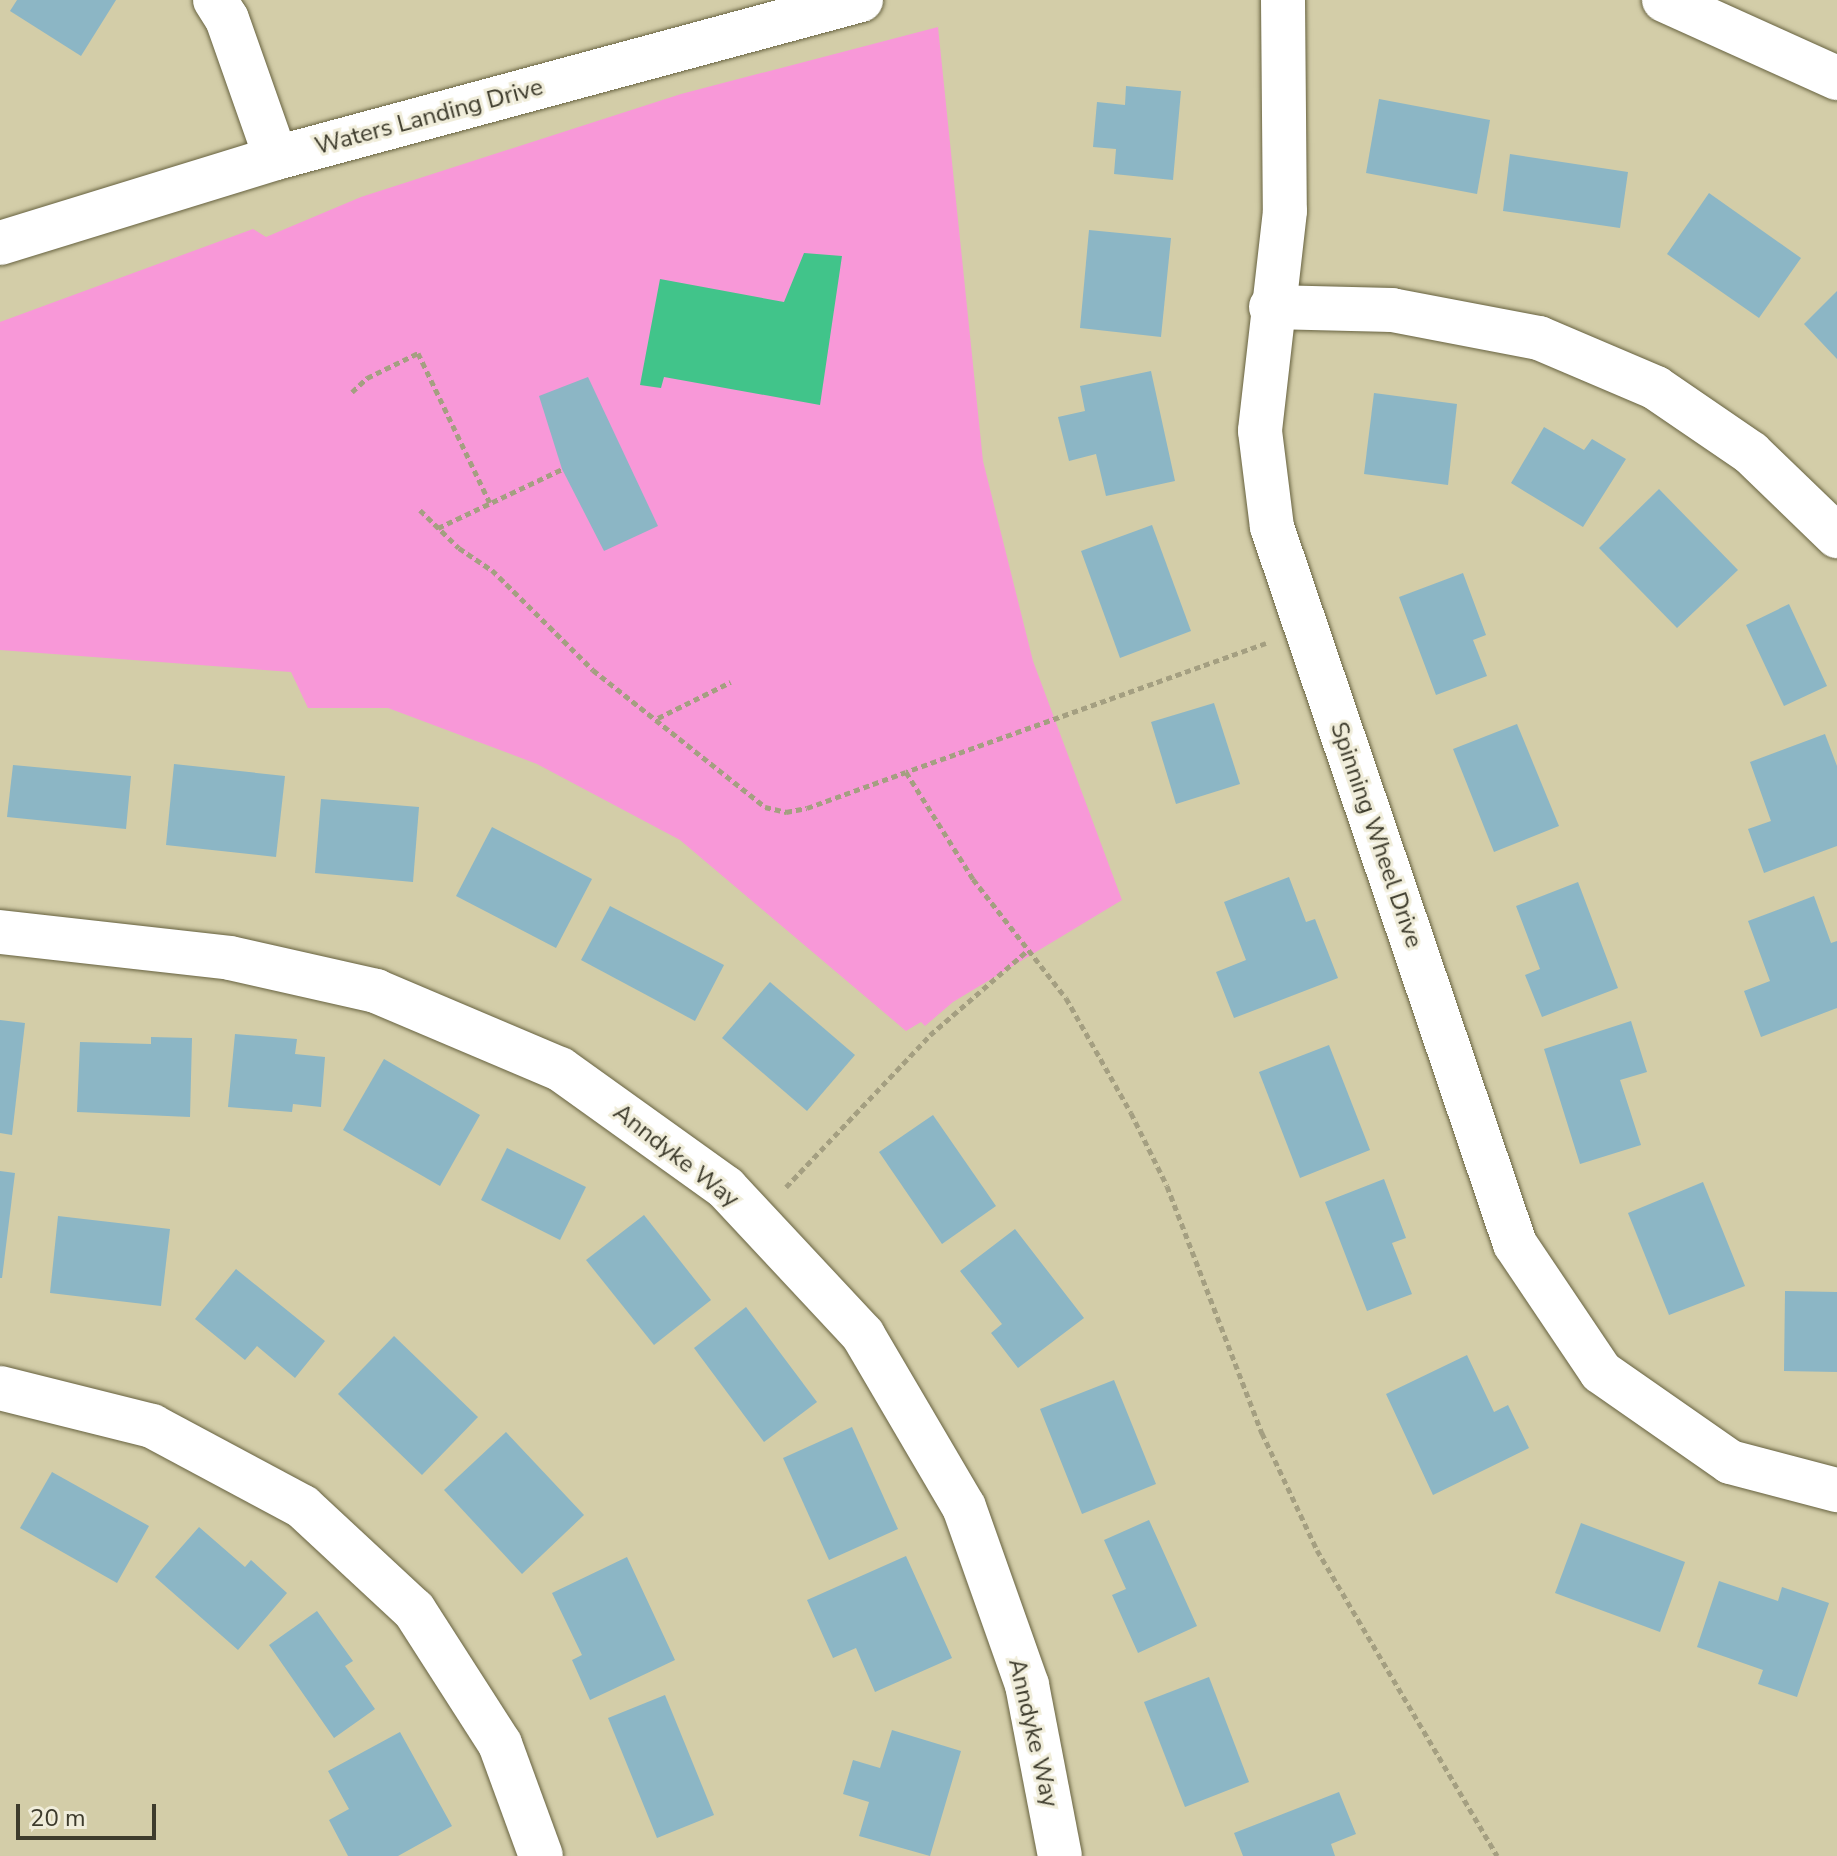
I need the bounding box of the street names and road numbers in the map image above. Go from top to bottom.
street label: Waters Landing Drive [312,73,546,161]
street label: Spinning Wheel Drive [1324,718,1428,952]
street label: Anndyke Way [607,1098,745,1214]
street label: Anndyke Way [1002,1656,1064,1810]

